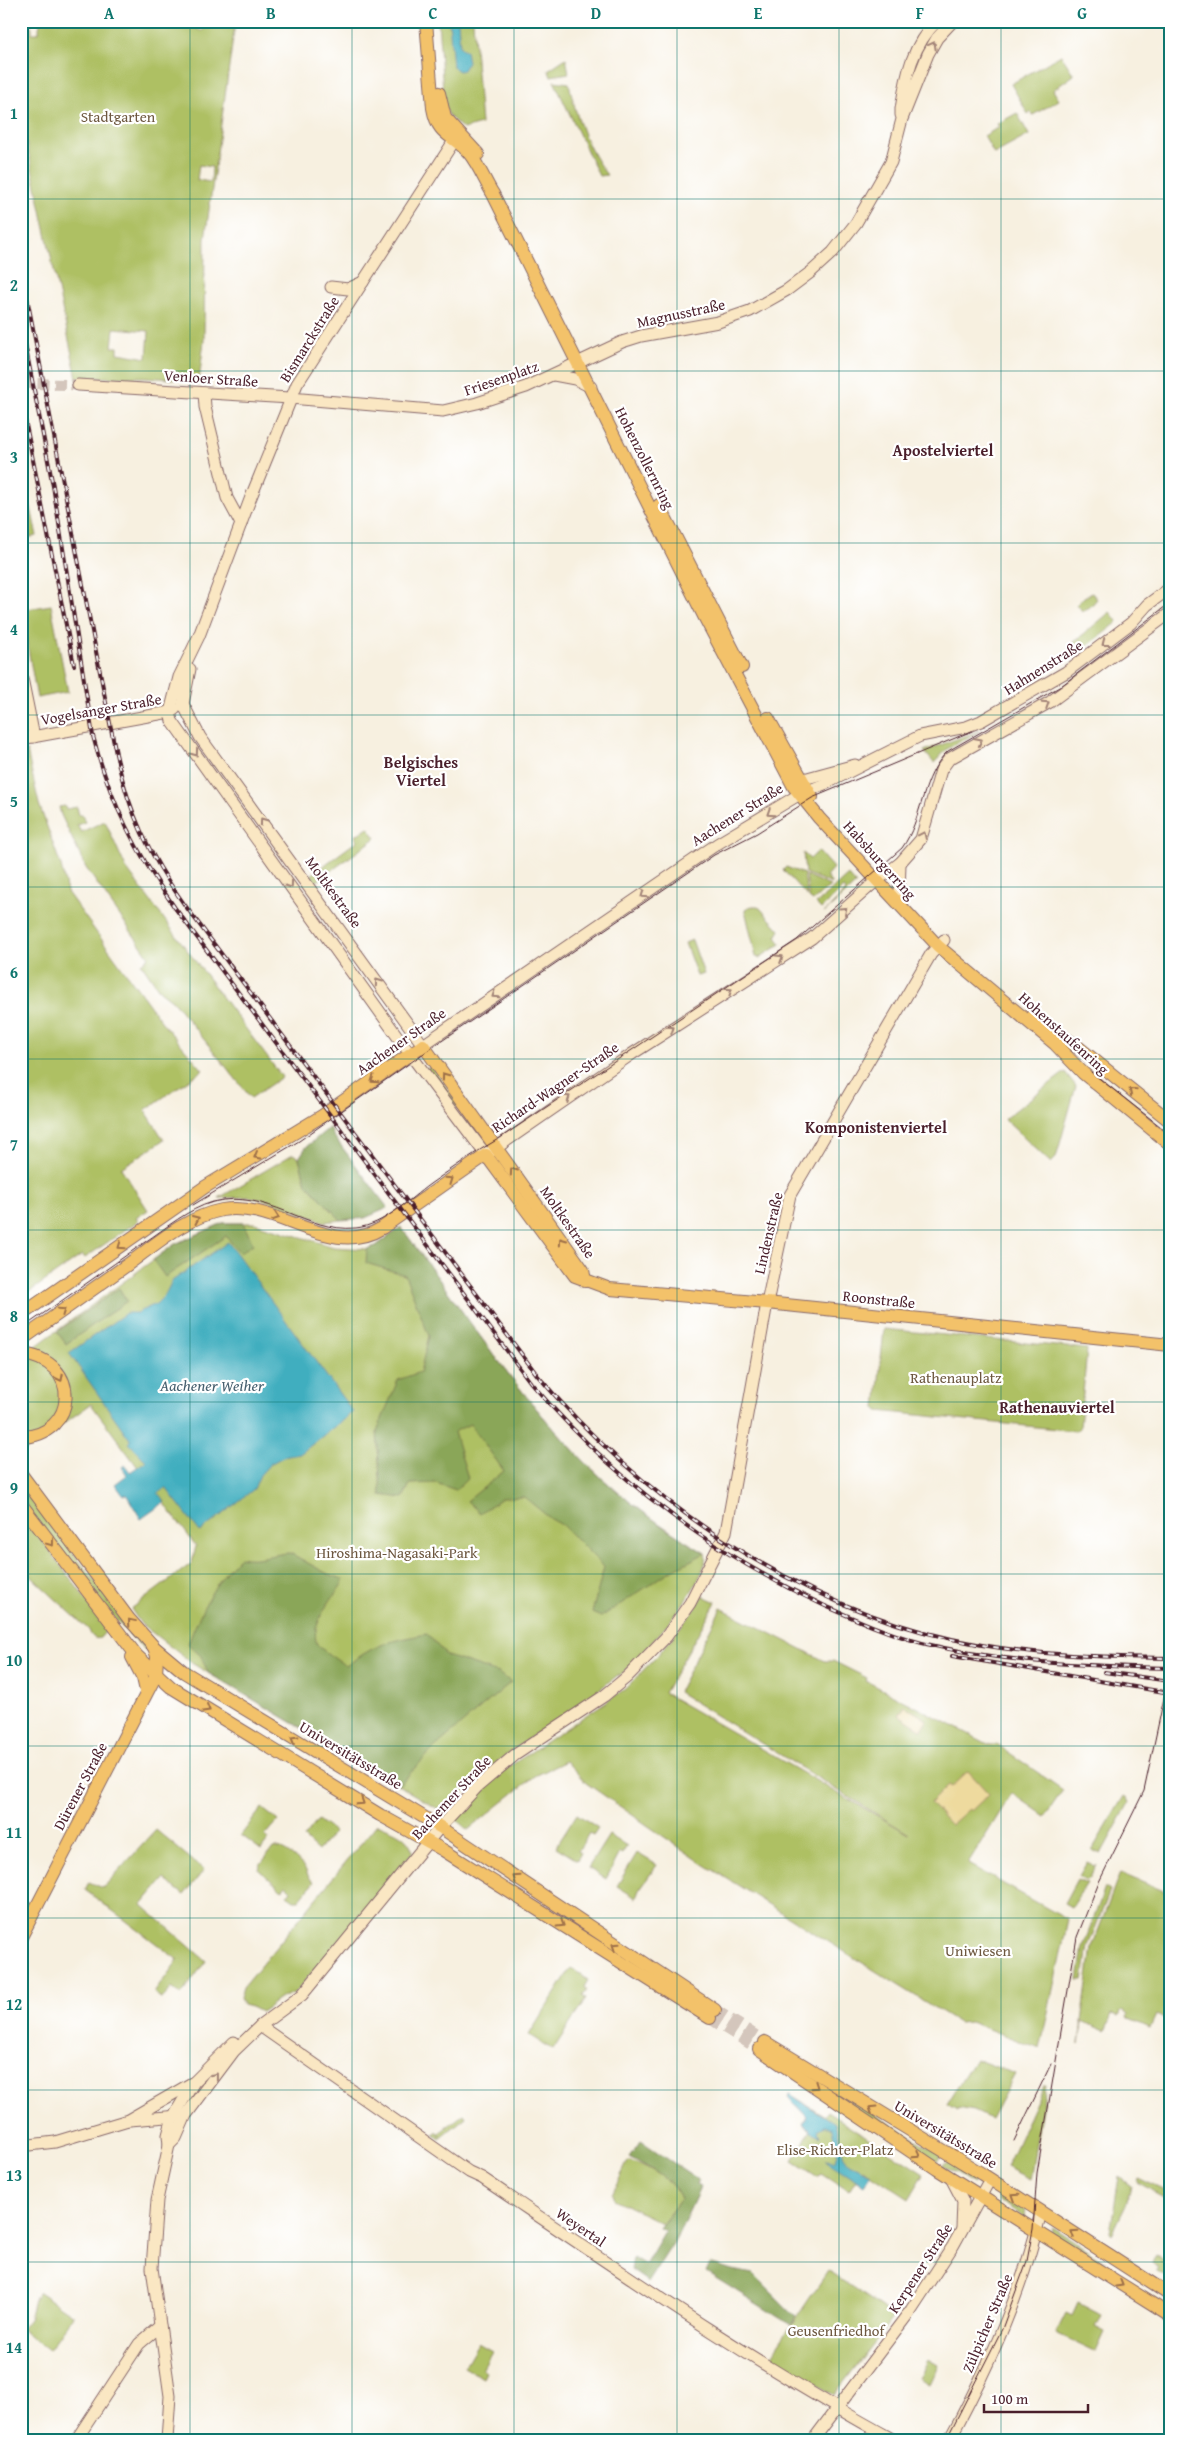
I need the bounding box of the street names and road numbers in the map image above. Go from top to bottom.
street label: Bismarckstraße [274,292,344,386]
street label: Magnusstraße [635,293,727,333]
street label: Friesenplatz [461,355,541,401]
street label: Venloer Straße [163,364,259,392]
street label: Hohenzollernring [610,403,680,513]
street label: Hahnenstraße [999,634,1087,700]
street label: Vogelsanger Straße [39,688,163,730]
street label: Aachener Straße [687,777,787,851]
street label: Habsburgerring [839,816,922,904]
street label: Moltkestraße [301,852,367,932]
street label: Hohenstaufenring [1014,987,1114,1079]
street label: Aachener Straße [352,1002,450,1080]
street label: Richard-Wagner-Straße [487,1037,623,1137]
street label: Moltkestraße [535,1182,601,1262]
street label: Lindenstraße [748,1190,788,1276]
street label: Roonstraße [842,1285,916,1313]
street label: Universitätsstraße [296,1716,406,1794]
street label: Dürener Straße [48,1738,112,1834]
street label: Bachemer Straße [407,1750,495,1844]
street label: Universitätsstraße [891,2095,1001,2173]
street label: Weyertal [552,2203,610,2251]
street label: Kerpener Straße [883,2219,957,2317]
street label: Zülpicher Straße [957,2270,1017,2376]

